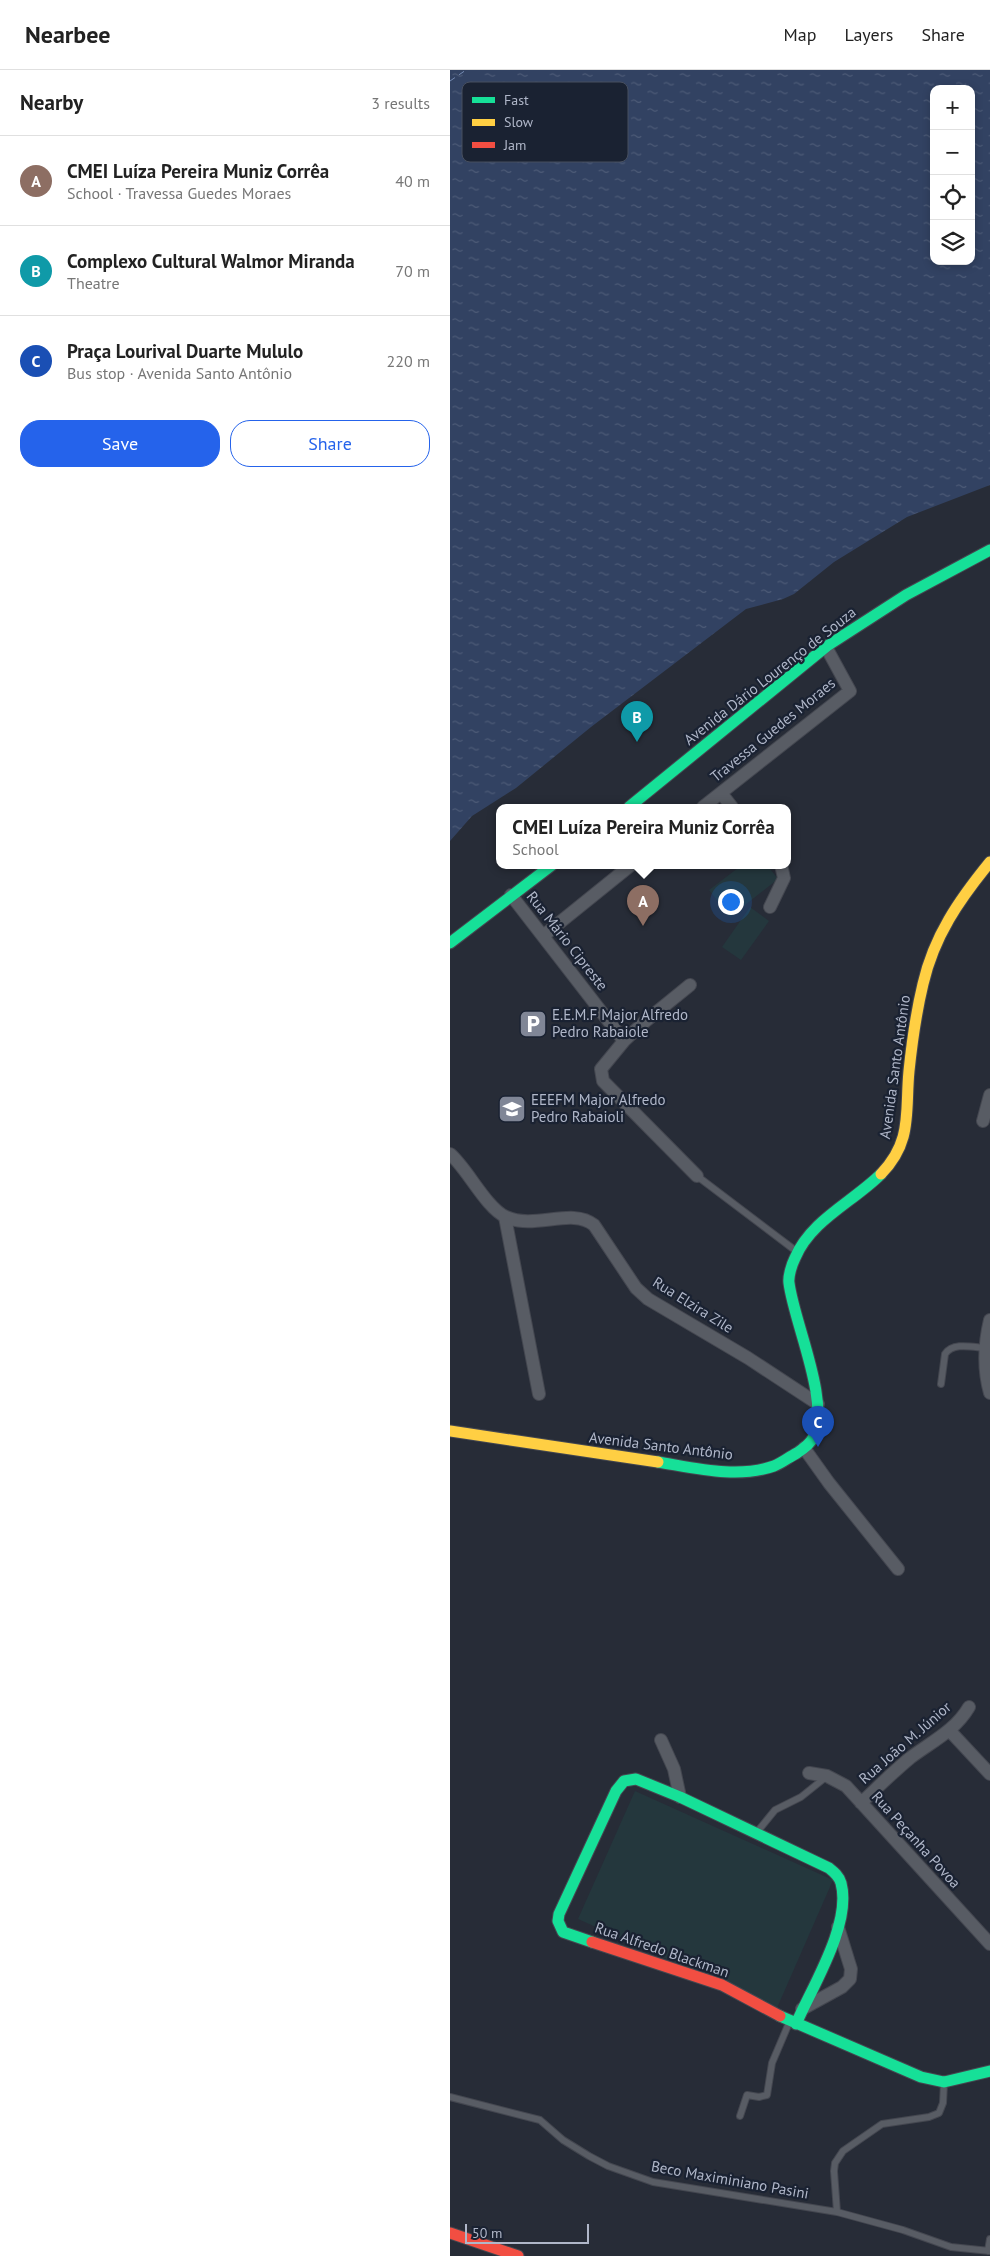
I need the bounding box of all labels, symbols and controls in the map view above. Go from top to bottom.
text: Nearbee [25,19,110,50]
text: Map [784,23,816,46]
text: Layers [844,23,893,46]
text: Share [921,23,965,46]
legend [462,82,628,162]
map controls [930,85,975,265]
button: + [930,85,975,130]
text: Nearby [20,89,83,116]
text: Fast [504,91,529,109]
text: 3 results [371,93,430,113]
text: Slow [504,113,534,131]
button: − [930,130,975,175]
text: Jam [503,136,526,154]
text: CMEI Luíza Pereira Muniz Corrêa [67,159,329,183]
text: A [31,171,41,191]
text: 40 m [395,171,430,191]
button: locate [930,175,975,220]
text: School · Travessa Guedes Moraes [67,183,291,203]
button: layers [930,220,975,265]
text: Complexo Cultural Walmor Miranda [67,249,355,273]
text: B [31,261,41,281]
text: 70 m [395,261,430,281]
text: Theatre [67,273,120,293]
text: Praça Lourival Duarte Mululo [67,339,303,363]
text: C [32,351,40,371]
text: 220 m [387,351,430,371]
text: Bus stop · Avenida Santo Antônio [67,363,292,383]
button: Save [20,420,220,467]
button: Share [230,420,430,467]
street label: Avenida Dário Lourenço de Souza [680,602,860,749]
street label: Travessa Guedes Moraes [706,673,839,786]
pin: B [621,701,653,742]
popup [496,804,791,869]
text: CMEI Luíza Pereira Muniz Corrêa [512,815,775,839]
text: School [512,839,559,859]
pin: A [627,885,659,926]
street label: Rua Mário Cipreste [523,887,612,994]
your location [718,889,744,915]
street label: Avenida Santo Antônio [875,994,914,1140]
place label: E.E.M.F Major Alfredo Pedro Rabaiole [552,1005,688,1041]
parking icon: E.E.M.F Major Alfredo Pedro Rabaiole [518,1009,548,1039]
place label: EEEFM Major Alfredo Pedro Rabaioli [531,1090,666,1126]
school or university icon: EEEFM Major Alfredo Pedro Rabaioli [497,1094,527,1124]
street label: Rua Elzira Zile [649,1272,737,1337]
pin: C [802,1406,834,1447]
street label: Avenida Santo Antônio [588,1427,734,1464]
street label: Rua João M. Júnior [855,1697,955,1788]
street label: Rua Peçanha Povoa [868,1787,965,1892]
street label: Rua Alfredo Blackman [592,1918,732,1981]
street label: Beco Maximiniano Pasini [650,2156,810,2203]
scale bar [465,2221,589,2244]
text: 50 m [472,2224,502,2242]

